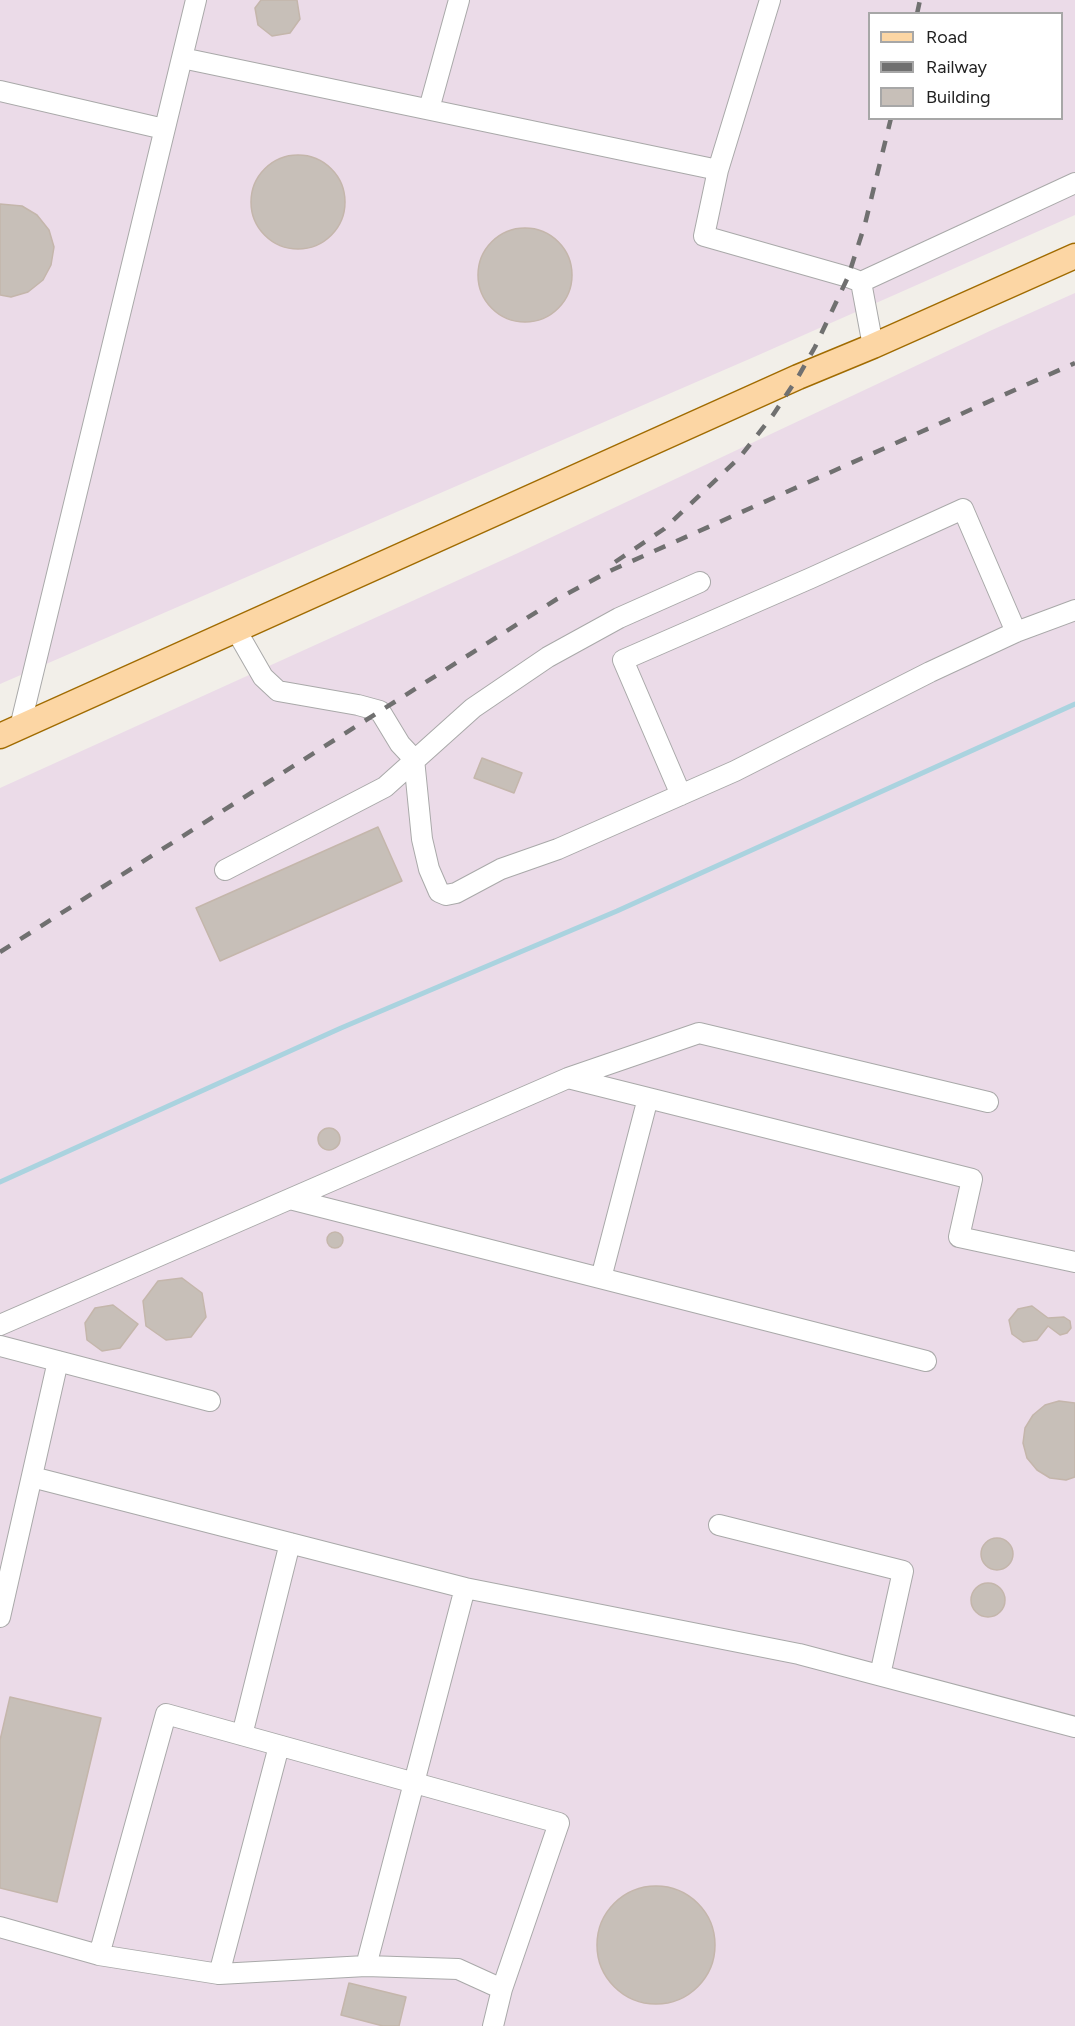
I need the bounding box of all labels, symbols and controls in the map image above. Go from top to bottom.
legend [868,12,1063,120]
text: Road [926,26,967,48]
text: Railway [926,56,987,78]
text: Building [926,86,991,108]

